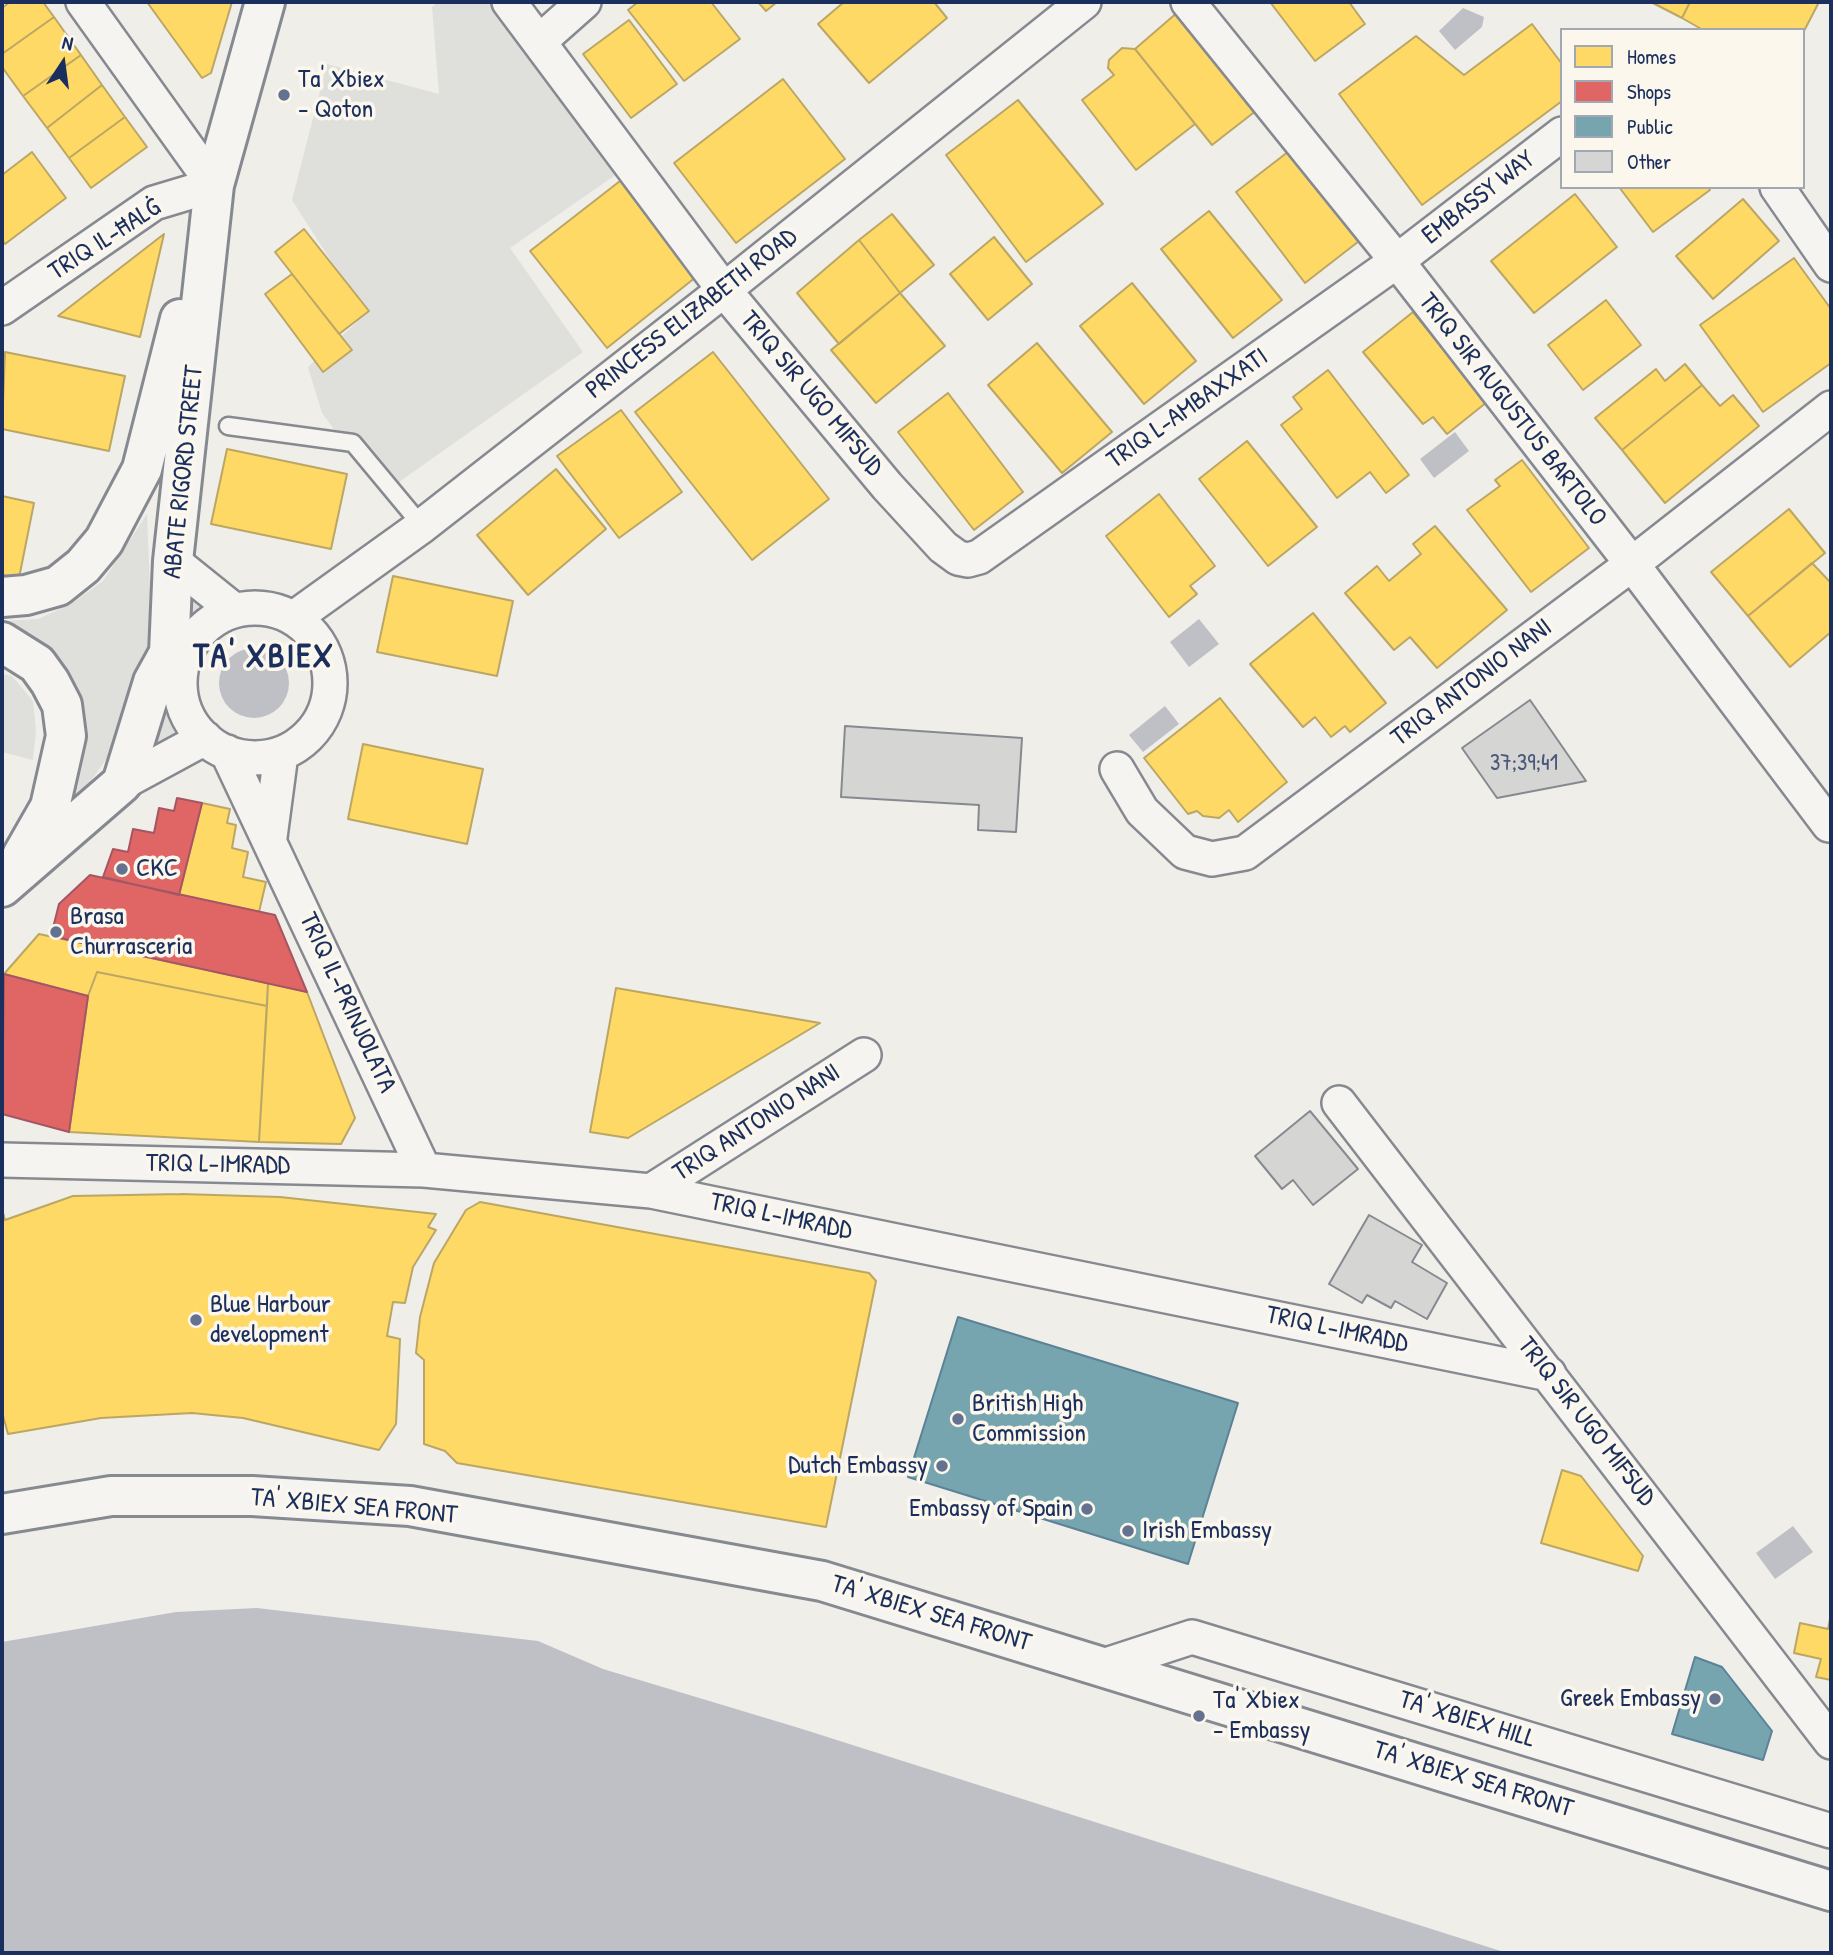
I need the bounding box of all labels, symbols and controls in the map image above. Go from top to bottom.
north arrow [28,28,98,98]
legend [1560,28,1805,189]
text: N [60,29,76,56]
text: Homes [1627,42,1676,71]
place label: Ta' Xbiex - Qoton [298,64,385,126]
text: Shops [1627,77,1671,106]
marker: Ta' Xbiex - Qoton [276,87,292,103]
text: Public [1627,112,1673,141]
street label: EMBASSY WAY [1416,144,1542,252]
text: Other [1627,147,1671,176]
street label: TRIQ IL-ĦALĠ [43,192,167,288]
street label: PRINCESS ELIZABETH ROAD [580,222,804,406]
street label: TRIQ SIR AUGUSTUS BARTOLO [1411,287,1613,533]
street label: TRIQ SIR UGO MIFSUD [733,305,889,483]
street label: TRIQ L-AMBAXXATI [1101,342,1275,476]
street label: ABATE RIGORD STREET [157,364,211,580]
street label: TRIQ ANTONIO NANI [1386,612,1558,754]
district label: TA' XBIEX [194,638,334,678]
house number: 37;39;41 [1490,750,1558,778]
place label: CKC [136,853,178,885]
marker: CKC [114,861,130,877]
place label: Brasa Churrasceria [70,901,192,962]
street label: TRIQ IL-PRINJOLATA [292,908,402,1098]
marker: Brasa Churrasceria [48,924,64,940]
street label: TRIQ ANTONIO NANI [668,1057,846,1189]
street label: TRIQ L-IMRADD [146,1148,290,1182]
street label: TRIQ L-IMRADD [707,1187,855,1247]
place label: Blue Harbour development [210,1289,331,1350]
street label: TRIQ L-IMRADD [1263,1300,1411,1360]
marker: Blue Harbour development [188,1312,204,1328]
street label: TRIQ SIR UGO MIFSUD [1510,1331,1662,1513]
place label: British High Commission [972,1388,1086,1450]
marker: British High Commission [950,1411,966,1427]
place label: Dutch Embassy [788,1450,928,1482]
marker: Dutch Embassy [934,1458,950,1474]
street label: TA' XBIEX SEA FRONT [249,1482,459,1532]
place label: Embassy of Spain [909,1493,1073,1525]
marker: Embassy of Spain [1079,1501,1095,1517]
place label: Irish Embassy [1142,1515,1272,1547]
marker: Irish Embassy [1120,1523,1136,1539]
street label: TA' XBIEX SEA FRONT [827,1569,1035,1659]
place label: Greek Embassy [1560,1683,1701,1715]
place label: Ta' Xbiex - Embassy [1213,1685,1311,1746]
street label: TA' XBIEX HILL [1395,1685,1539,1755]
marker: Greek Embassy [1707,1691,1723,1707]
marker: Ta' Xbiex - Embassy [1191,1708,1207,1724]
street label: TA' XBIEX SEA FRONT [1369,1735,1577,1825]

